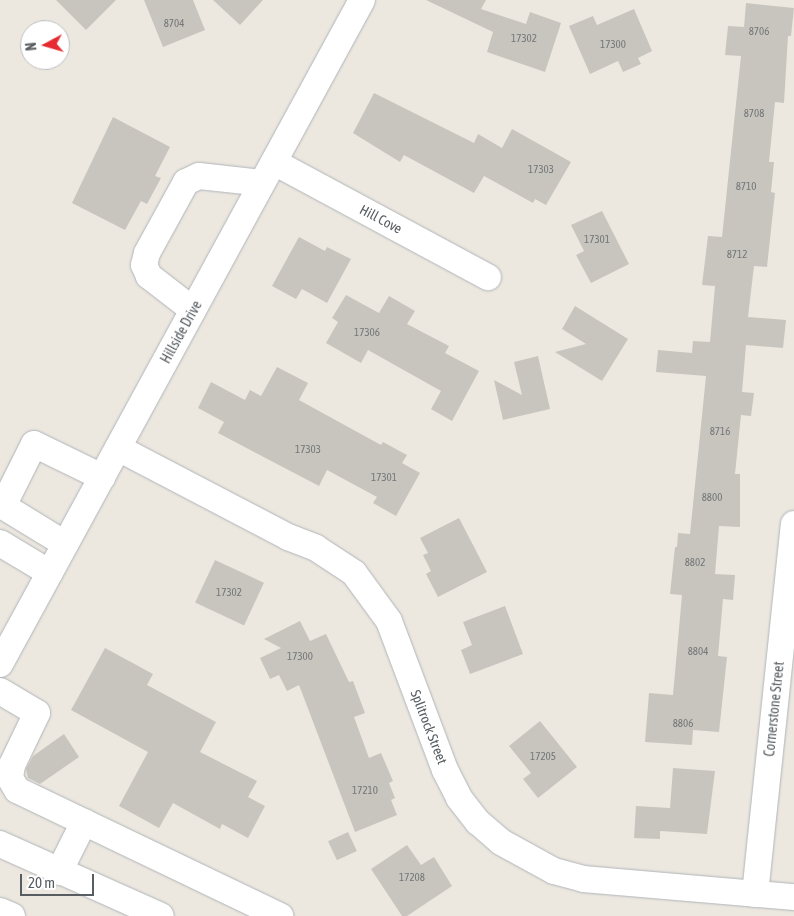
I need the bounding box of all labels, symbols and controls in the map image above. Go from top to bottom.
house number: 8704 [164,16,184,30]
north arrow [20,20,70,70]
house number: 8706 [749,24,769,38]
house number: 17302 [511,31,537,45]
house number: 17300 [600,37,626,51]
text: N [23,42,39,51]
house number: 8708 [744,106,764,120]
house number: 17303 [528,162,554,176]
house number: 8710 [736,179,756,193]
street label: Hill Cove [357,201,405,237]
house number: 17301 [584,232,610,246]
house number: 8712 [727,247,747,261]
street label: Hillside Drive [157,298,205,366]
house number: 17306 [354,325,380,339]
house number: 8716 [710,424,730,438]
house number: 17303 [295,442,321,456]
house number: 17301 [371,470,397,484]
house number: 8800 [702,490,722,504]
house number: 8802 [685,555,705,569]
house number: 17302 [216,585,242,599]
house number: 8804 [688,644,708,658]
house number: 17300 [287,649,313,663]
street label: Cornerstone Street [761,661,787,757]
street label: Splitrock Street [407,688,451,766]
house number: 8806 [673,716,693,730]
house number: 17205 [530,749,556,763]
house number: 17210 [352,783,378,797]
scale bar [22,864,96,896]
house number: 17208 [399,870,425,884]
text: 20 m [28,874,55,891]

